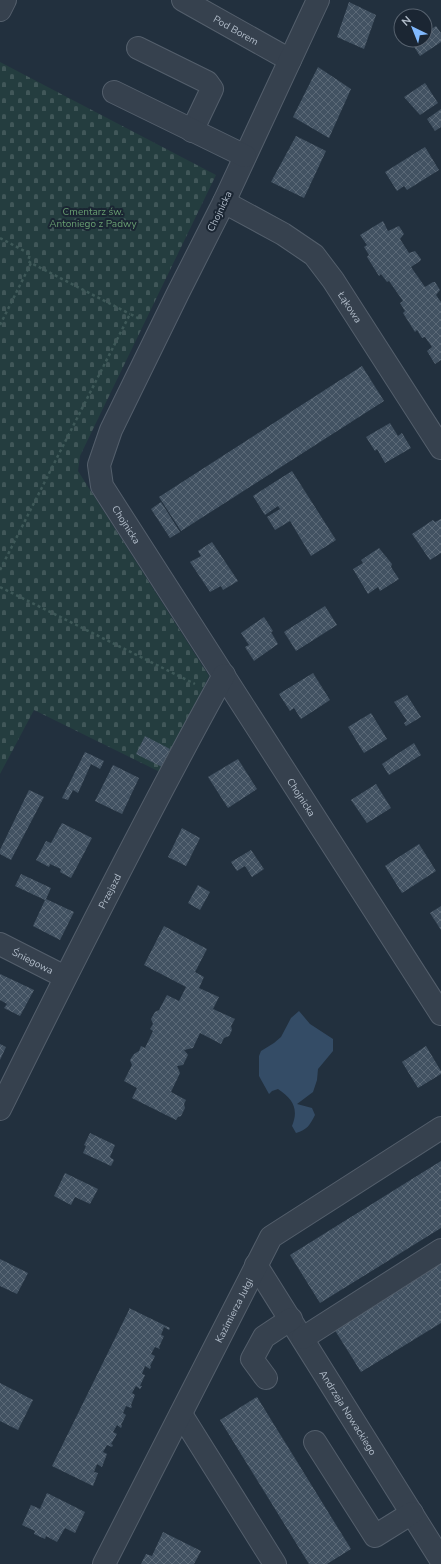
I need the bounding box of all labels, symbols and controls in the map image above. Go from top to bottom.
north arrow [393,8,433,48]
street label: Pod Borem [211,12,261,49]
text: N [398,13,415,29]
street label: Chojnicka [204,189,236,234]
park label: Cmentarz św. Antoniego z Padwy [49,205,138,231]
street label: Łąkowa [334,288,365,326]
street label: Chojnicka [108,503,143,547]
street label: Chojnicka [283,775,318,819]
street label: Przejazd [95,871,125,911]
street label: Śniegowa [10,945,56,978]
street label: Kazimierza Jułgi [212,1276,257,1345]
street label: Andrzeja Nowackiego [316,1368,380,1458]

